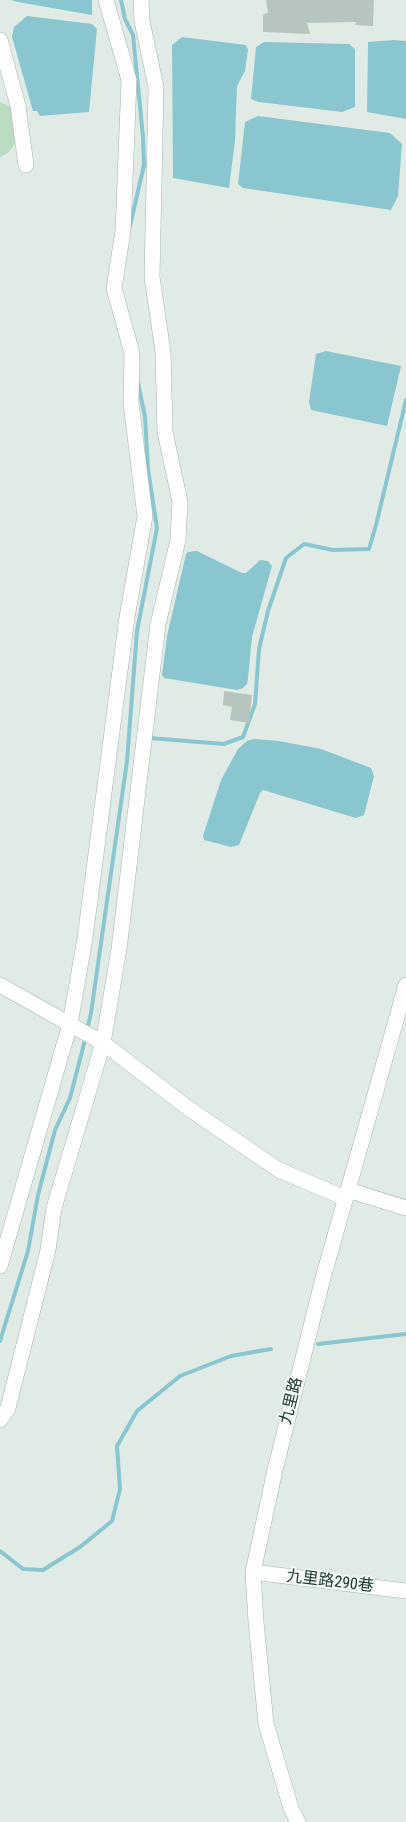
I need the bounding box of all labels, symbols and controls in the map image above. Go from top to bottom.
street label: 九里路 [277,1375,307,1427]
street label: 九里路290巷 [285,1567,375,1597]

